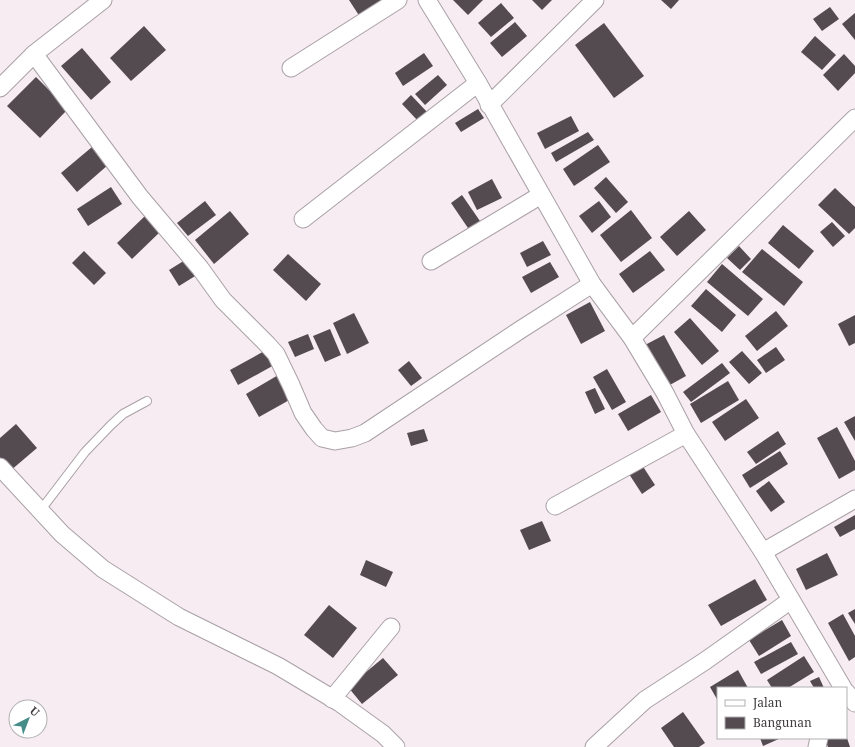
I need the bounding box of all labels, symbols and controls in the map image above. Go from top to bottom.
legend [717,687,847,739]
text: Jalan [752,694,783,711]
north arrow [8,699,48,739]
text: U [27,703,44,720]
text: Bangunan [753,714,812,731]

